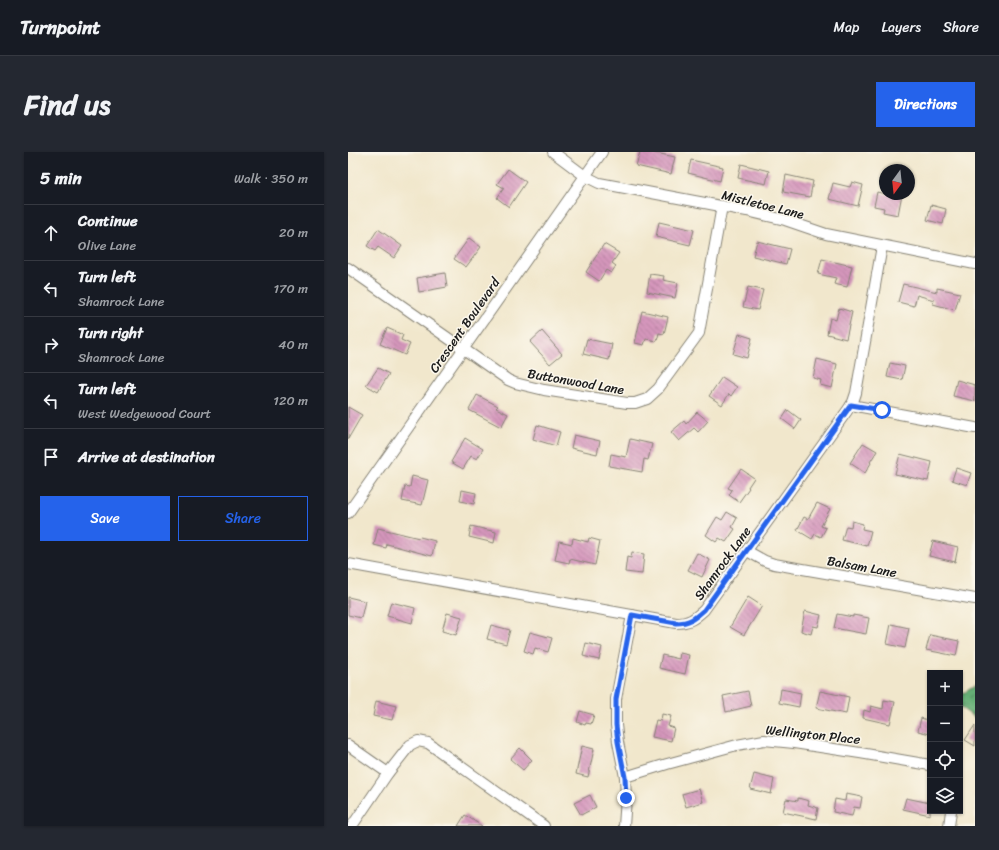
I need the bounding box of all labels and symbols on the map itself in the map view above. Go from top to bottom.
north arrow [879,164,915,200]
street label: Mistletoe Lane [719,183,807,226]
street label: Crescent Boulevard [423,272,507,378]
street label: Buttonwood Lane [526,362,626,401]
route start [873,401,891,419]
street label: Shamrock Lane [688,521,757,605]
street label: Balsam Lane [825,549,899,584]
street label: Wellington Place [764,718,862,751]
route end [617,789,635,807]

